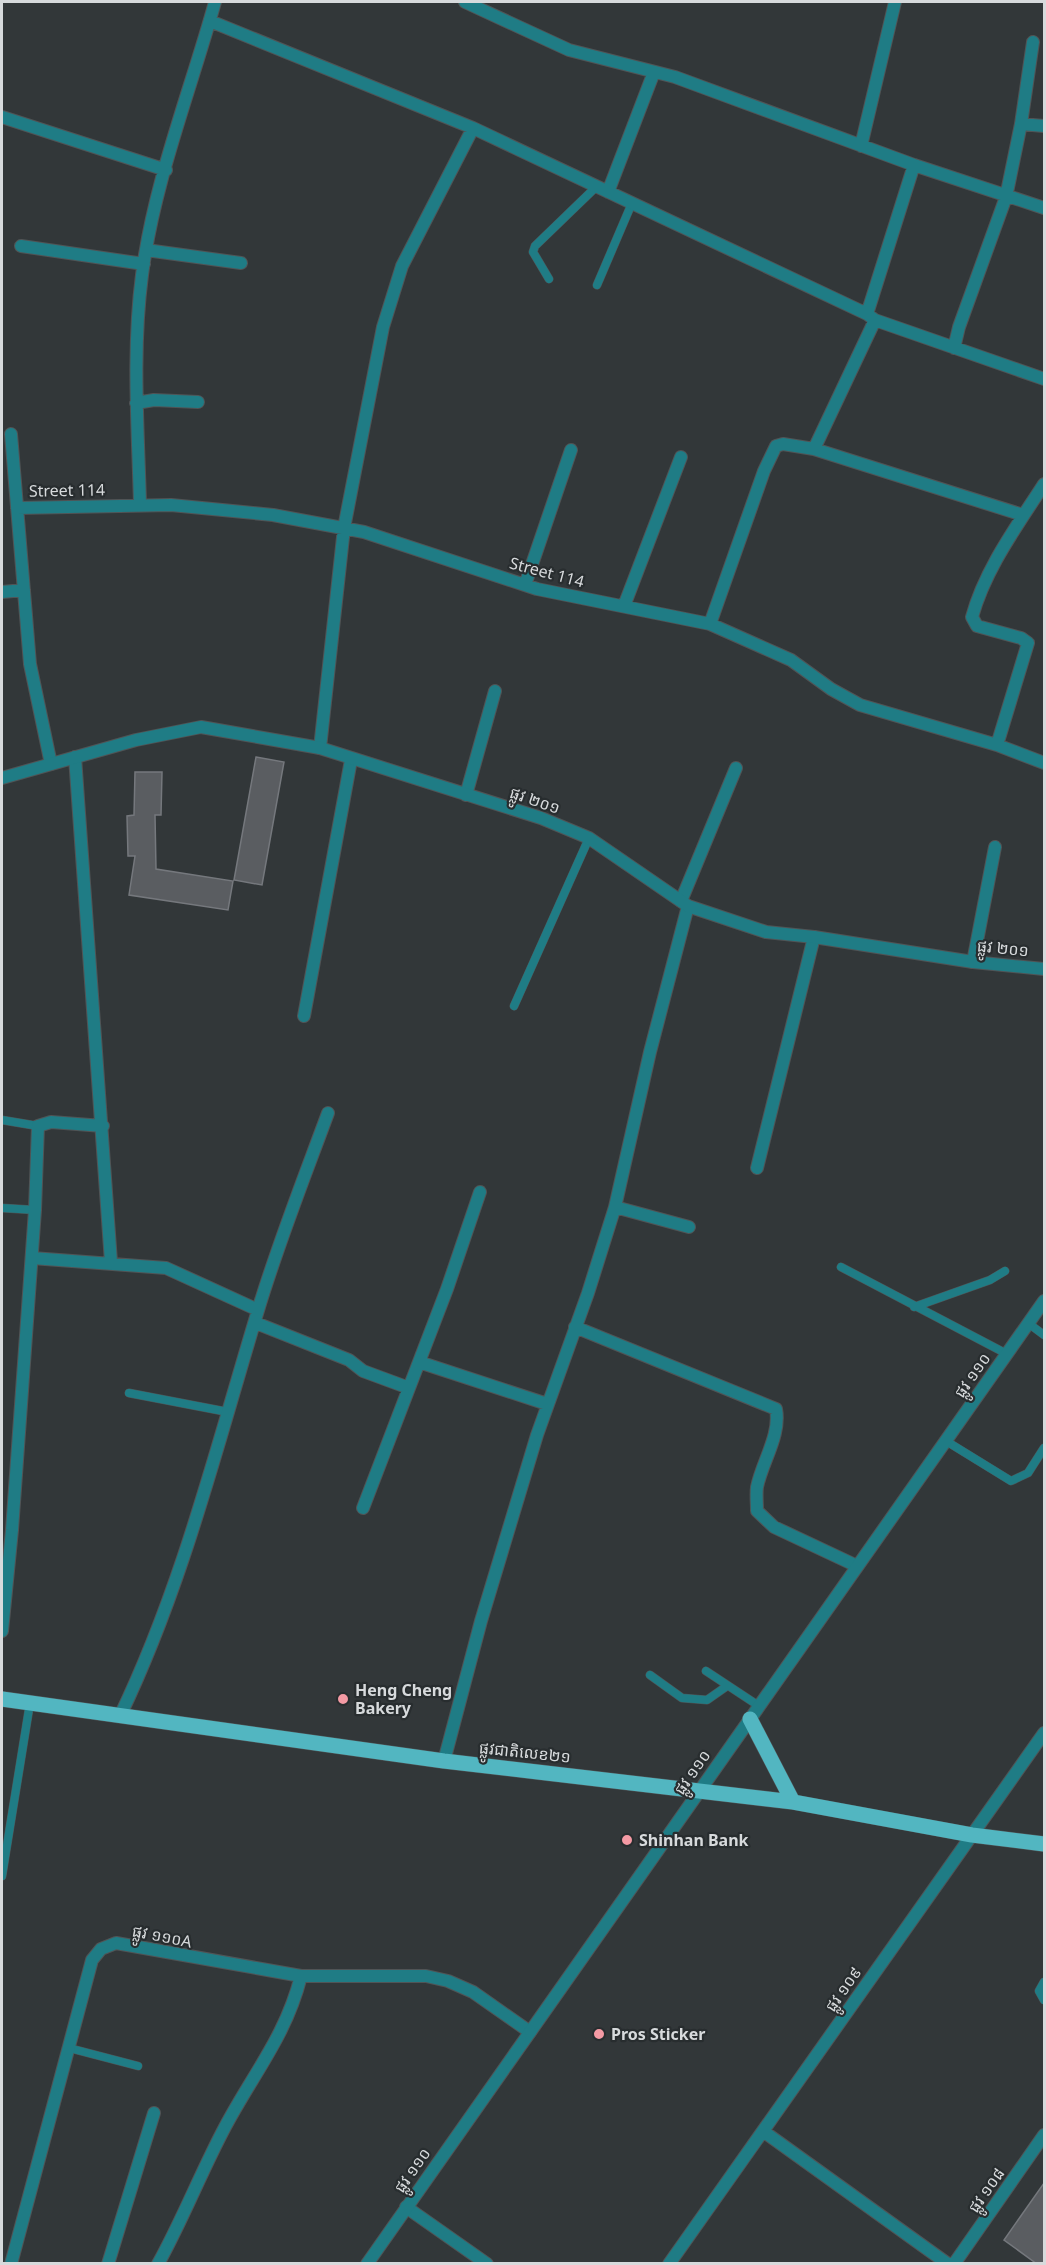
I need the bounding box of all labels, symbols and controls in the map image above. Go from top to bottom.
street label: Street 114 [29,478,105,502]
street label: Street 114 [507,552,587,592]
street label: ផ្លូវ ២០១ [506,781,563,822]
street label: ផ្លូវ ២០១ [976,934,1030,965]
street label: ផ្លូវ ១១០ [949,1348,998,1404]
place label: Heng Cheng Bakery [355,1679,452,1719]
marker: Heng Cheng Bakery [336,1692,350,1706]
street label: ផ្លូវជាតិលេខ២១ [478,1736,572,1771]
street label: ផ្លូវ ១១០ [669,1745,718,1801]
place label: Shinhan Bank [639,1829,749,1851]
marker: Shinhan Bank [620,1833,634,1847]
street label: ផ្លូវ ១១០A [130,1919,194,1956]
street label: ផ្លូវ ១០៩ [820,1962,869,2018]
place label: Pros Sticker [611,2023,705,2045]
marker: Pros Sticker [592,2027,606,2041]
street label: ផ្លូវ ១១០ [389,2143,438,2199]
street label: ផ្លូវ ១០៨ [963,2163,1012,2219]

